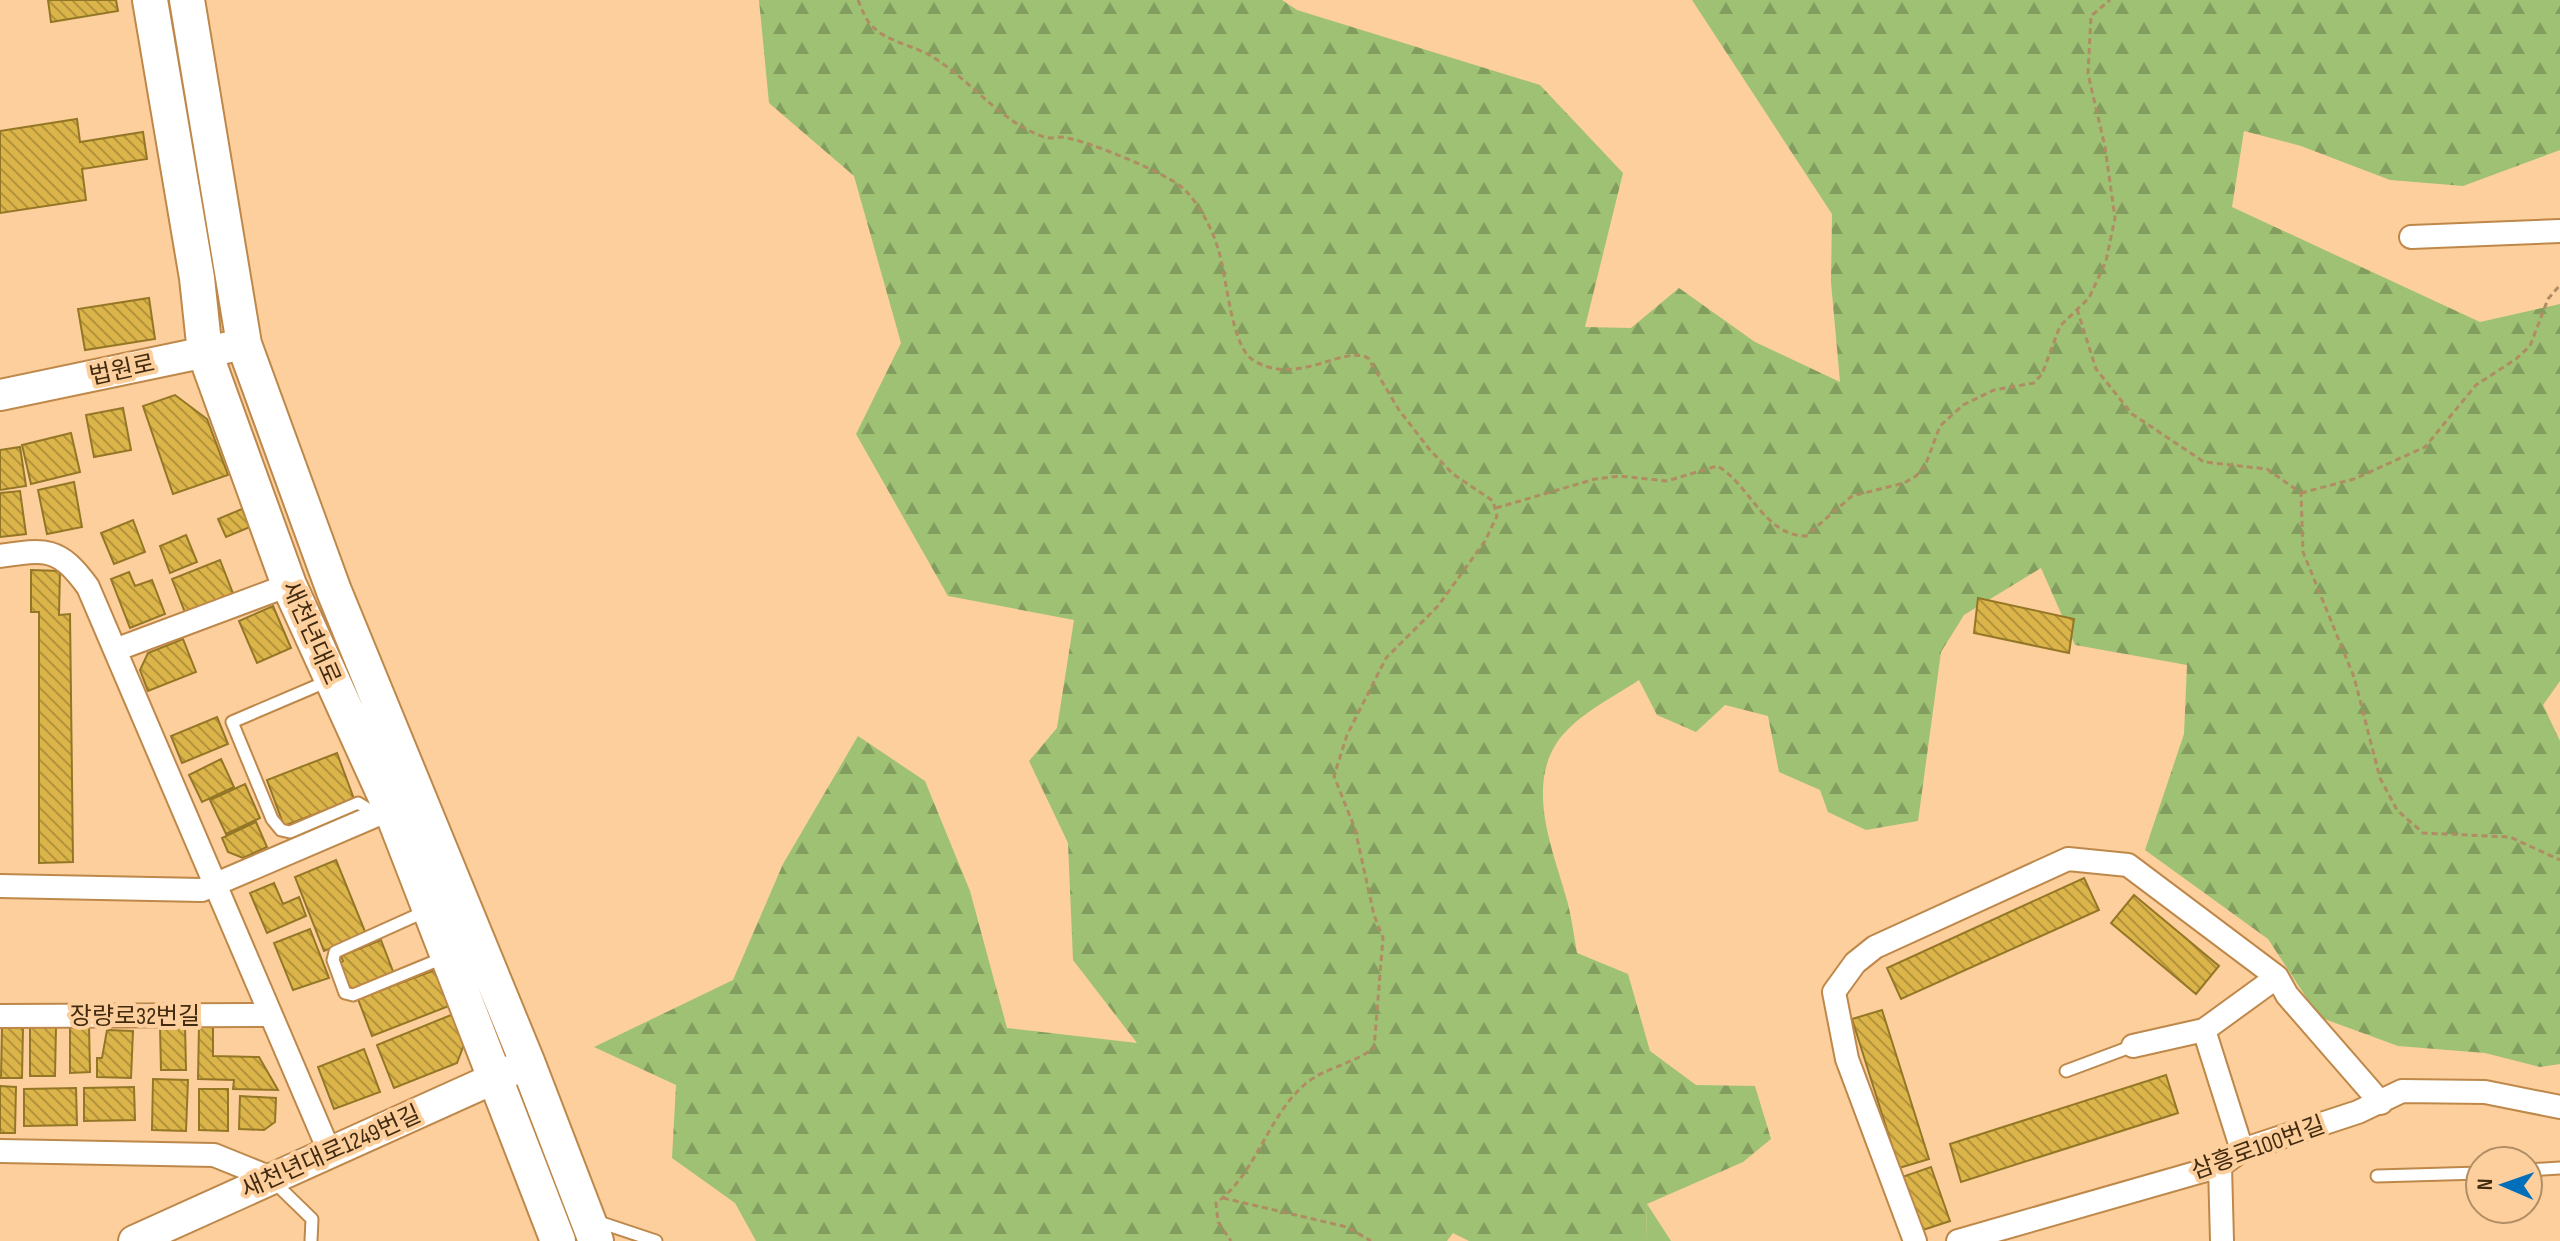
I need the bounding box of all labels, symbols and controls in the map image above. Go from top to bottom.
street label: 법원로 [87,349,157,391]
street label: 새천년대로 [275,577,347,689]
street label: 장량로32번길 [70,1002,200,1031]
street label: 새천년대로1249번길 [237,1099,425,1205]
street label: 삼흥로100번길 [2187,1110,2329,1186]
north arrow [2464,1145,2544,1225]
text: N [2472,1178,2499,1191]

